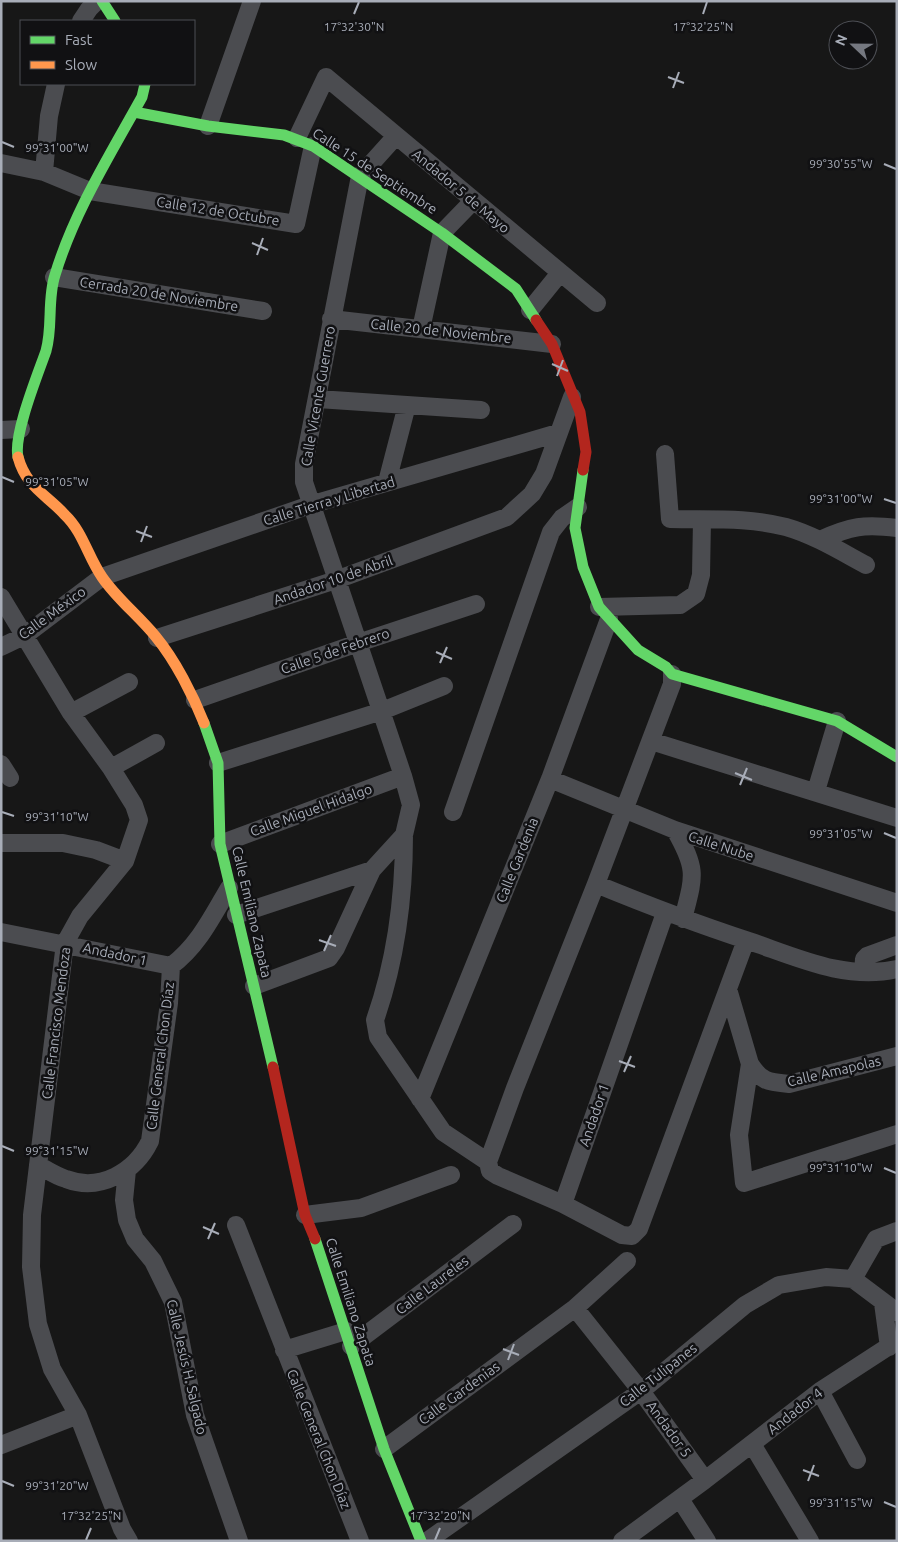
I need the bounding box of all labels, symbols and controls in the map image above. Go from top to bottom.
legend [20,20,195,85]
text: 17°32'30"N [324,20,384,33]
text: 17°32'25"N [673,20,733,33]
north arrow [828,20,878,70]
text: Fast [65,31,93,48]
text: N [832,32,850,48]
text: Slow [65,56,98,73]
street label: Calle 15 de Septiembre [310,125,440,217]
text: 99°31'00"W [25,141,89,154]
street label: Andador 5 de Mayo [409,146,513,236]
text: 99°30'55"W [809,157,873,170]
street label: Calle 12 de Octubre [155,193,281,229]
street label: Cerrada 20 de Noviembre [79,274,239,314]
street label: Calle 20 de Noviembre [370,316,512,346]
street label: Calle Vicente Guerrero [298,325,338,467]
street label: Calle Tierra y Libertad [261,473,397,529]
text: 99°31'05"W [25,475,89,488]
text: 99°31'00"W [809,492,873,505]
street label: Andador 10 de Abril [271,552,395,608]
street label: Calle México [15,583,89,643]
street label: Calle 5 de Febrero [278,625,392,677]
street label: Calle Miguel Hidalgo [248,780,374,840]
text: 99°31'10"W [25,810,89,823]
street label: Calle Gardenia [493,815,541,905]
text: 99°31'05"W [809,827,873,840]
street label: Calle Nube [686,828,756,864]
street label: Calle Emiliano Zapata [229,845,275,979]
street label: Andador 1 [81,939,149,969]
street label: Calle Francisco Mendoza [39,946,73,1100]
street label: Calle General Chon Díaz [143,981,177,1131]
street label: Calle Amapolas [786,1052,882,1090]
street label: Andador 1 [576,1082,612,1148]
text: 99°31'15"W [25,1144,89,1157]
text: 99°31'10"W [809,1161,873,1174]
street label: Calle Emiliano Zapata [323,1236,379,1368]
street label: Calle Laureles [392,1252,472,1318]
street label: Calle Jesús H. Salgado [164,1298,210,1436]
street label: Calle Tulipanes [616,1340,700,1410]
street label: Calle Gardenias [415,1358,503,1428]
street label: Calle General Chon Díaz [284,1367,354,1511]
street label: Andador 4 [764,1385,826,1437]
street label: Andador 5 [643,1398,695,1460]
text: 99°31'20"W [25,1479,89,1492]
text: 99°31'15"W [809,1496,873,1509]
text: 17°32'25"N [61,1509,121,1522]
text: 17°32'20"N [410,1509,470,1522]

